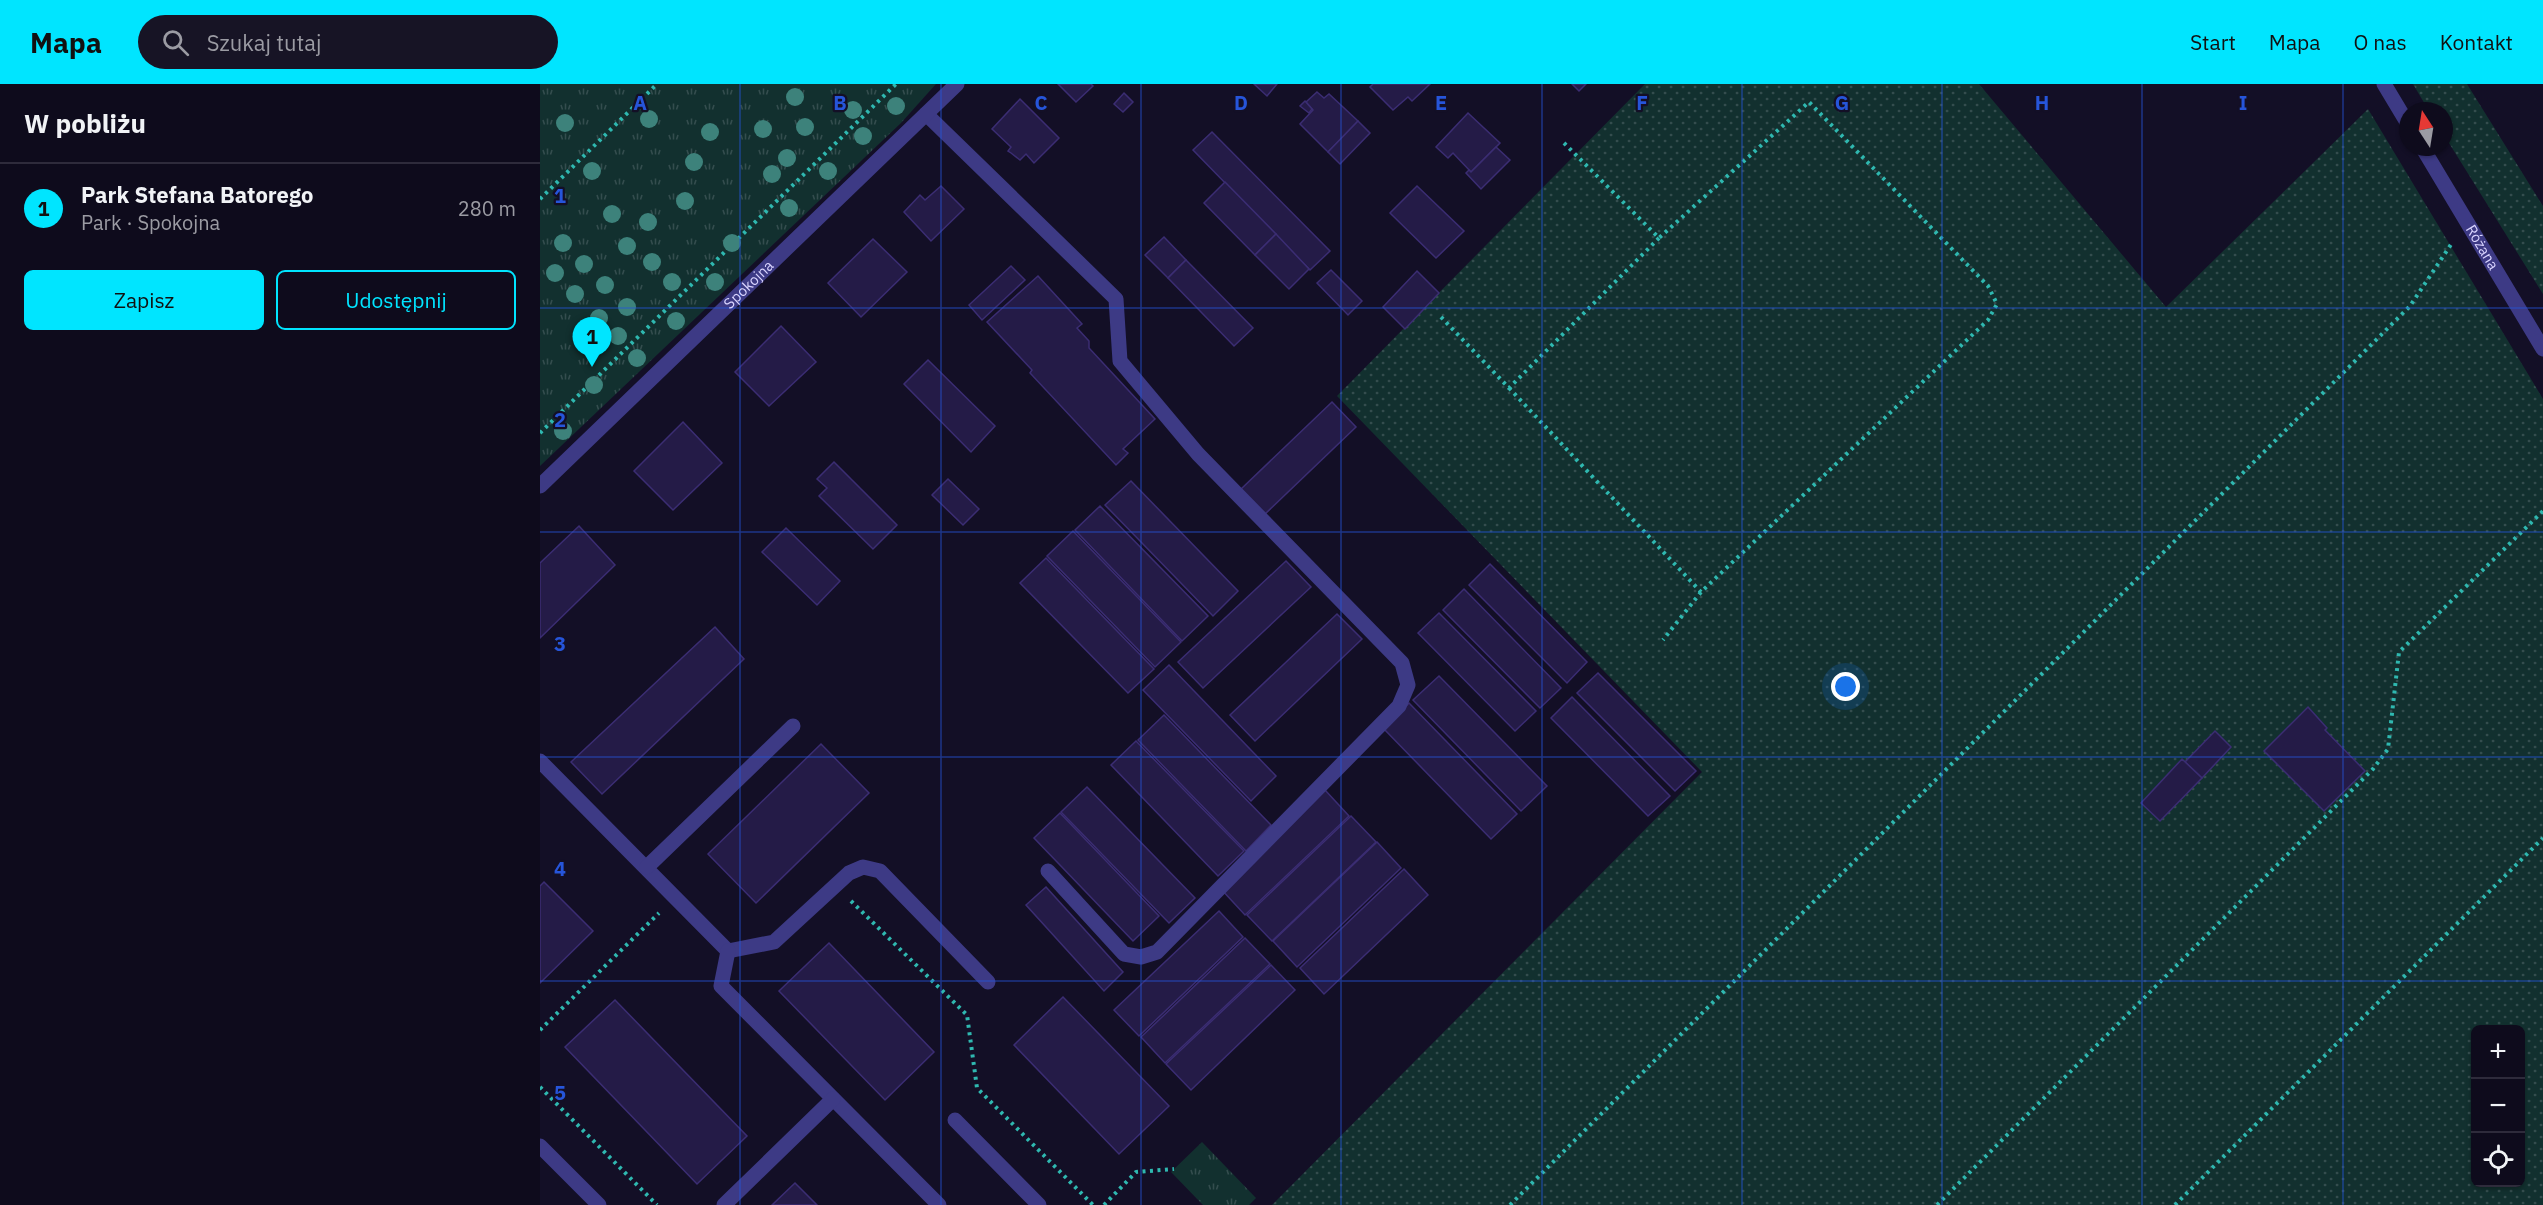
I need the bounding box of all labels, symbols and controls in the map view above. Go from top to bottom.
search box [138,15,558,69]
text: Mapa [30,24,102,61]
icon: search [159,26,192,59]
text: Szukaj tutaj [207,28,321,57]
text: Start [2190,28,2236,56]
text: Mapa [2269,28,2321,56]
text: O nas [2354,28,2407,56]
text: Kontakt [2440,28,2513,56]
text: A [633,89,647,116]
text: B [833,89,847,116]
text: C [1034,89,1048,116]
text: D [1234,89,1248,116]
text: E [1435,89,1447,116]
text: F [1636,89,1648,116]
text: G [1835,89,1849,116]
text: H [2035,89,2049,116]
text: I [2239,89,2247,116]
north arrow [2399,102,2453,156]
text: W pobliżu [24,106,146,140]
text: Park Stefana Batorego [81,180,313,209]
text: 1 [554,182,566,209]
text: 1 [38,195,50,222]
text: 280 m [458,195,516,222]
text: Park · Spokojna [81,209,220,236]
street label: Różana [2462,221,2503,273]
street label: Spokojna [719,256,777,313]
button: Zapisz [24,270,264,330]
button: Udostępnij [276,270,516,330]
pin: 1 [572,318,612,367]
text: 2 [554,406,566,433]
text: 3 [554,630,566,657]
your location [1831,672,1860,701]
text: 4 [554,855,566,882]
map controls [2471,1025,2525,1187]
button: + [2471,1025,2525,1079]
text: 5 [554,1079,566,1106]
button: − [2471,1079,2525,1133]
button: locate [2471,1133,2525,1187]

